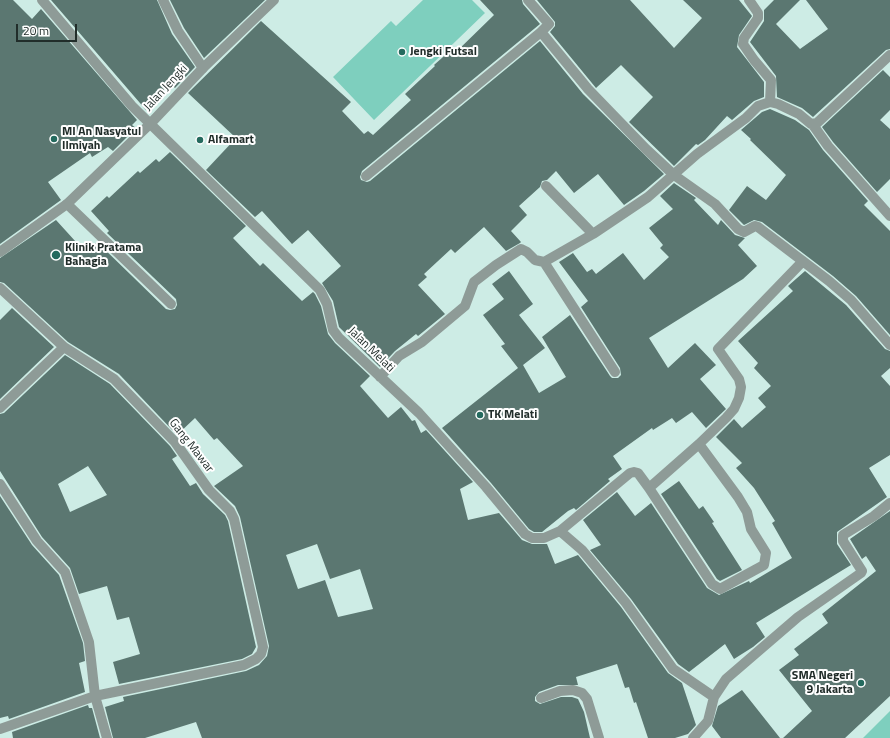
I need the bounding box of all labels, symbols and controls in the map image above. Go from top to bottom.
scale bar [18,16,79,42]
text: 20 m [23,21,49,40]
place label: Jengki Futsal [410,45,477,59]
marker: Jengki Futsal [397,47,407,57]
street label: Jalan Jengki [141,62,191,114]
place label: MI An Nasyatul Ilmiyah [62,125,141,153]
place label: Alfamart [208,133,254,147]
marker: MI An Nasyatul Ilmiyah [49,134,59,144]
marker: Alfamart [195,135,205,145]
place label: Klinik Pratama Bahagia [65,241,141,269]
marker: Klinik Pratama Bahagia [50,249,62,261]
street label: Jalan Melati [345,324,397,376]
place label: TK Melati [488,408,537,422]
marker: TK Melati [475,410,485,420]
street label: Gang Mawar [166,416,216,476]
place label: SMA Negeri 9 Jakarta [792,669,853,697]
marker: SMA Negeri 9 Jakarta [856,678,866,688]

